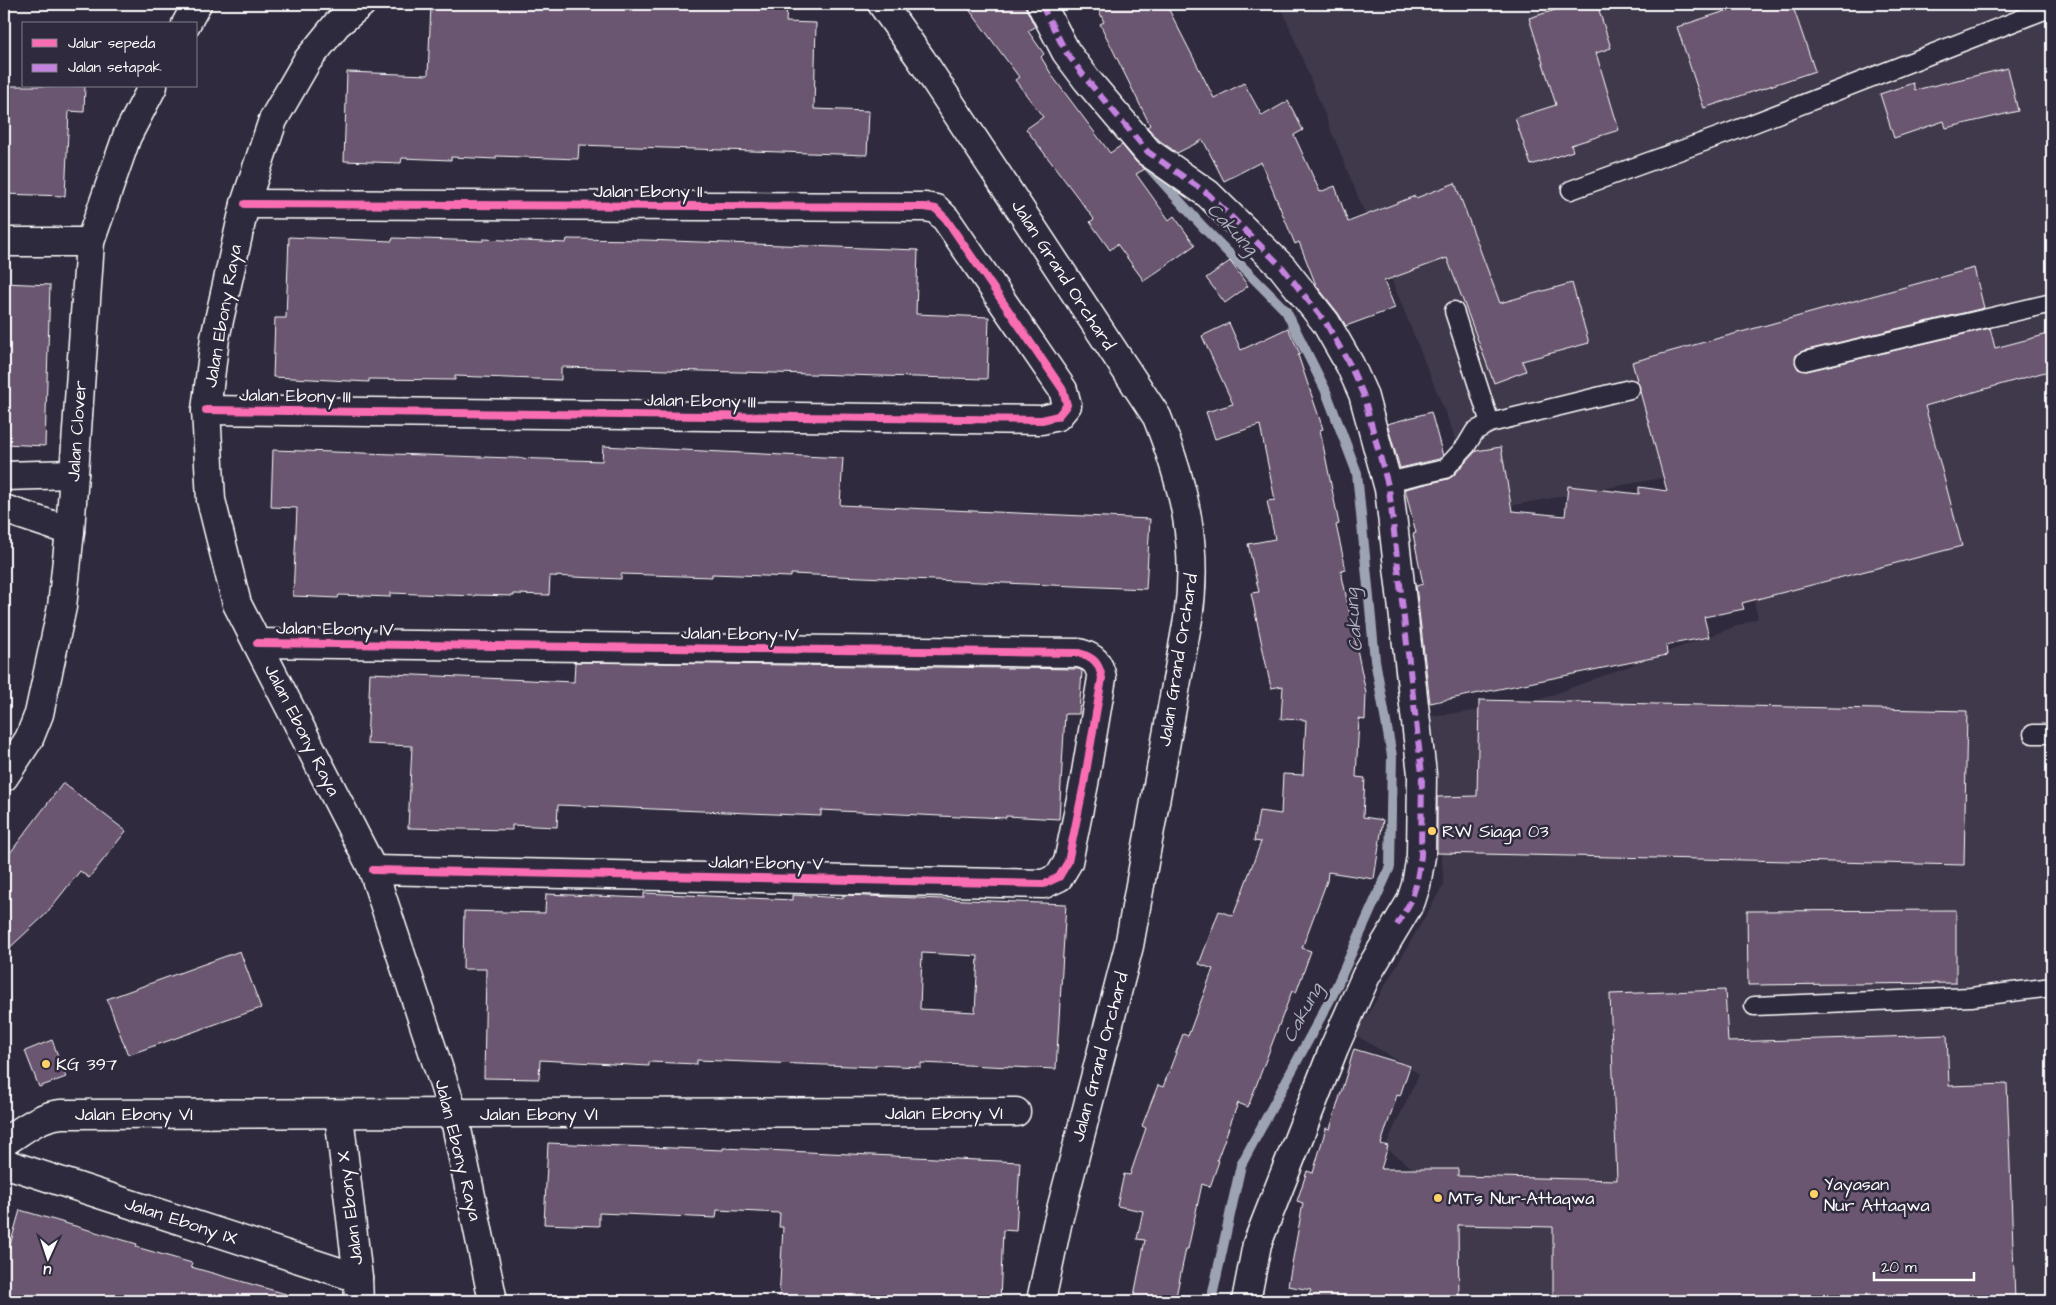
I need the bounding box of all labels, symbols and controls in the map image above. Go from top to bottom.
legend [22,22,198,88]
text: Jalur sepeda [68,33,156,54]
text: Jalan setapak [68,57,162,78]
street label: Jalan Ebony II [593,179,703,205]
street label: Jalan Grand Orchard [1005,195,1121,355]
water label: Cakung [1200,197,1265,262]
street label: Jalan Ebony Raya [198,242,249,390]
street label: Jalan Clover [61,379,93,483]
street label: Jalan Ebony III [239,383,351,410]
street label: Jalan Ebony III [644,388,756,415]
street label: Jalan Grand Orchard [1152,572,1204,748]
water label: Cakung [1338,586,1370,653]
street label: Jalan Ebony IV [276,615,394,644]
street label: Jalan Ebony IV [681,620,799,649]
street label: Jalan Ebony Raya [257,660,346,801]
place label: RW Siaga 03 [1442,819,1549,845]
marker: RW Siaga 03 [1426,825,1438,837]
street label: Jalan Ebony V [708,849,824,878]
street label: Jalan Grand Orchard [1065,969,1135,1145]
water label: Cakung [1276,977,1330,1047]
place label: KG 397 [56,1052,117,1077]
marker: KG 397 [40,1058,52,1070]
street label: Jalan Ebony Raya [427,1077,488,1224]
street label: Jalan Ebony VI [885,1101,1003,1127]
street label: Jalan Ebony VI [75,1102,193,1128]
street label: Jalan Ebony VI [480,1102,598,1128]
street label: Jalan Ebony X [331,1149,370,1266]
place label: Yayasan Nur Attaqwa [1824,1172,1930,1218]
place label: MTs Nur-Attaqwa [1448,1186,1595,1211]
marker: Yayasan Nur Attaqwa [1808,1188,1820,1200]
street label: Jalan Ebony IX [121,1191,241,1252]
marker: MTs Nur-Attaqwa [1432,1192,1444,1204]
north arrow [22,1232,72,1282]
scale bar [1874,1250,1974,1282]
text: 20 m [1881,1257,1917,1278]
text: U [43,1260,52,1280]

